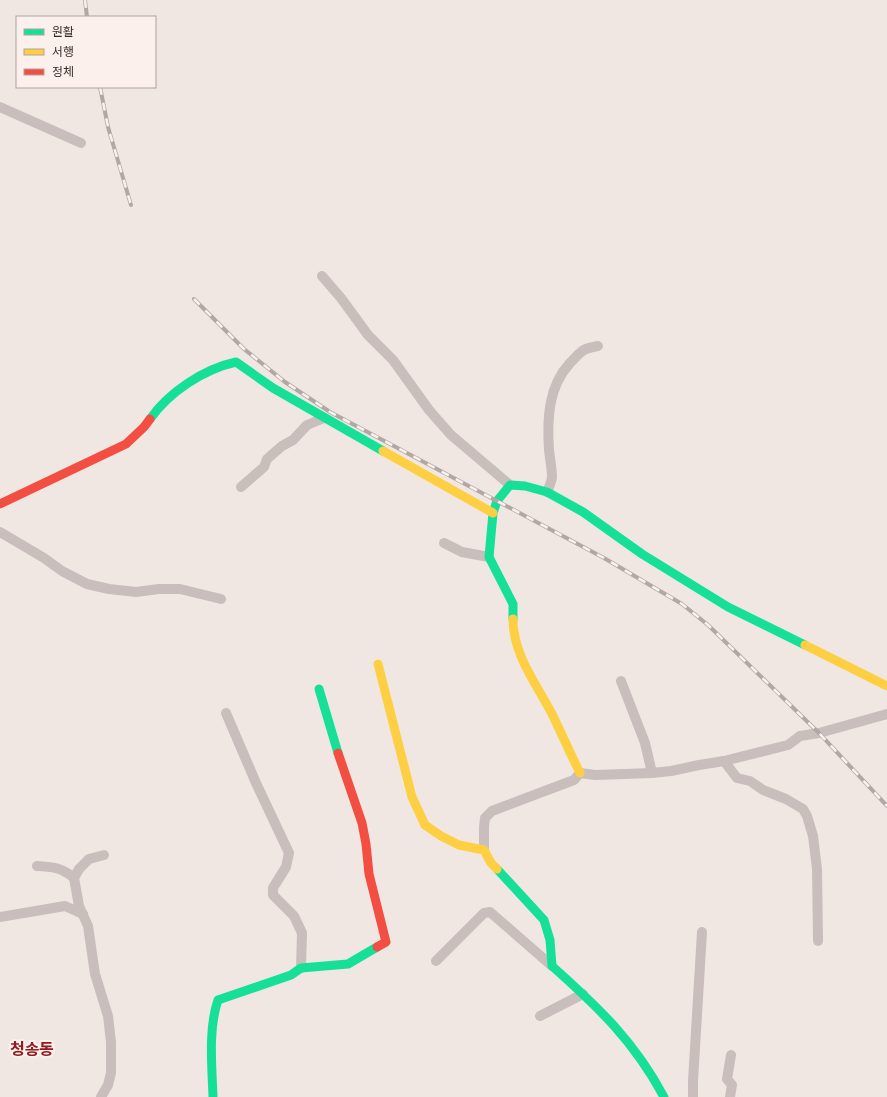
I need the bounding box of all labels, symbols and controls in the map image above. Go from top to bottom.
legend [16,16,156,88]
text: 원활 [52,24,74,39]
text: 서행 [52,44,74,59]
text: 정체 [52,64,74,79]
district label: 청송동 [10,1039,54,1059]

